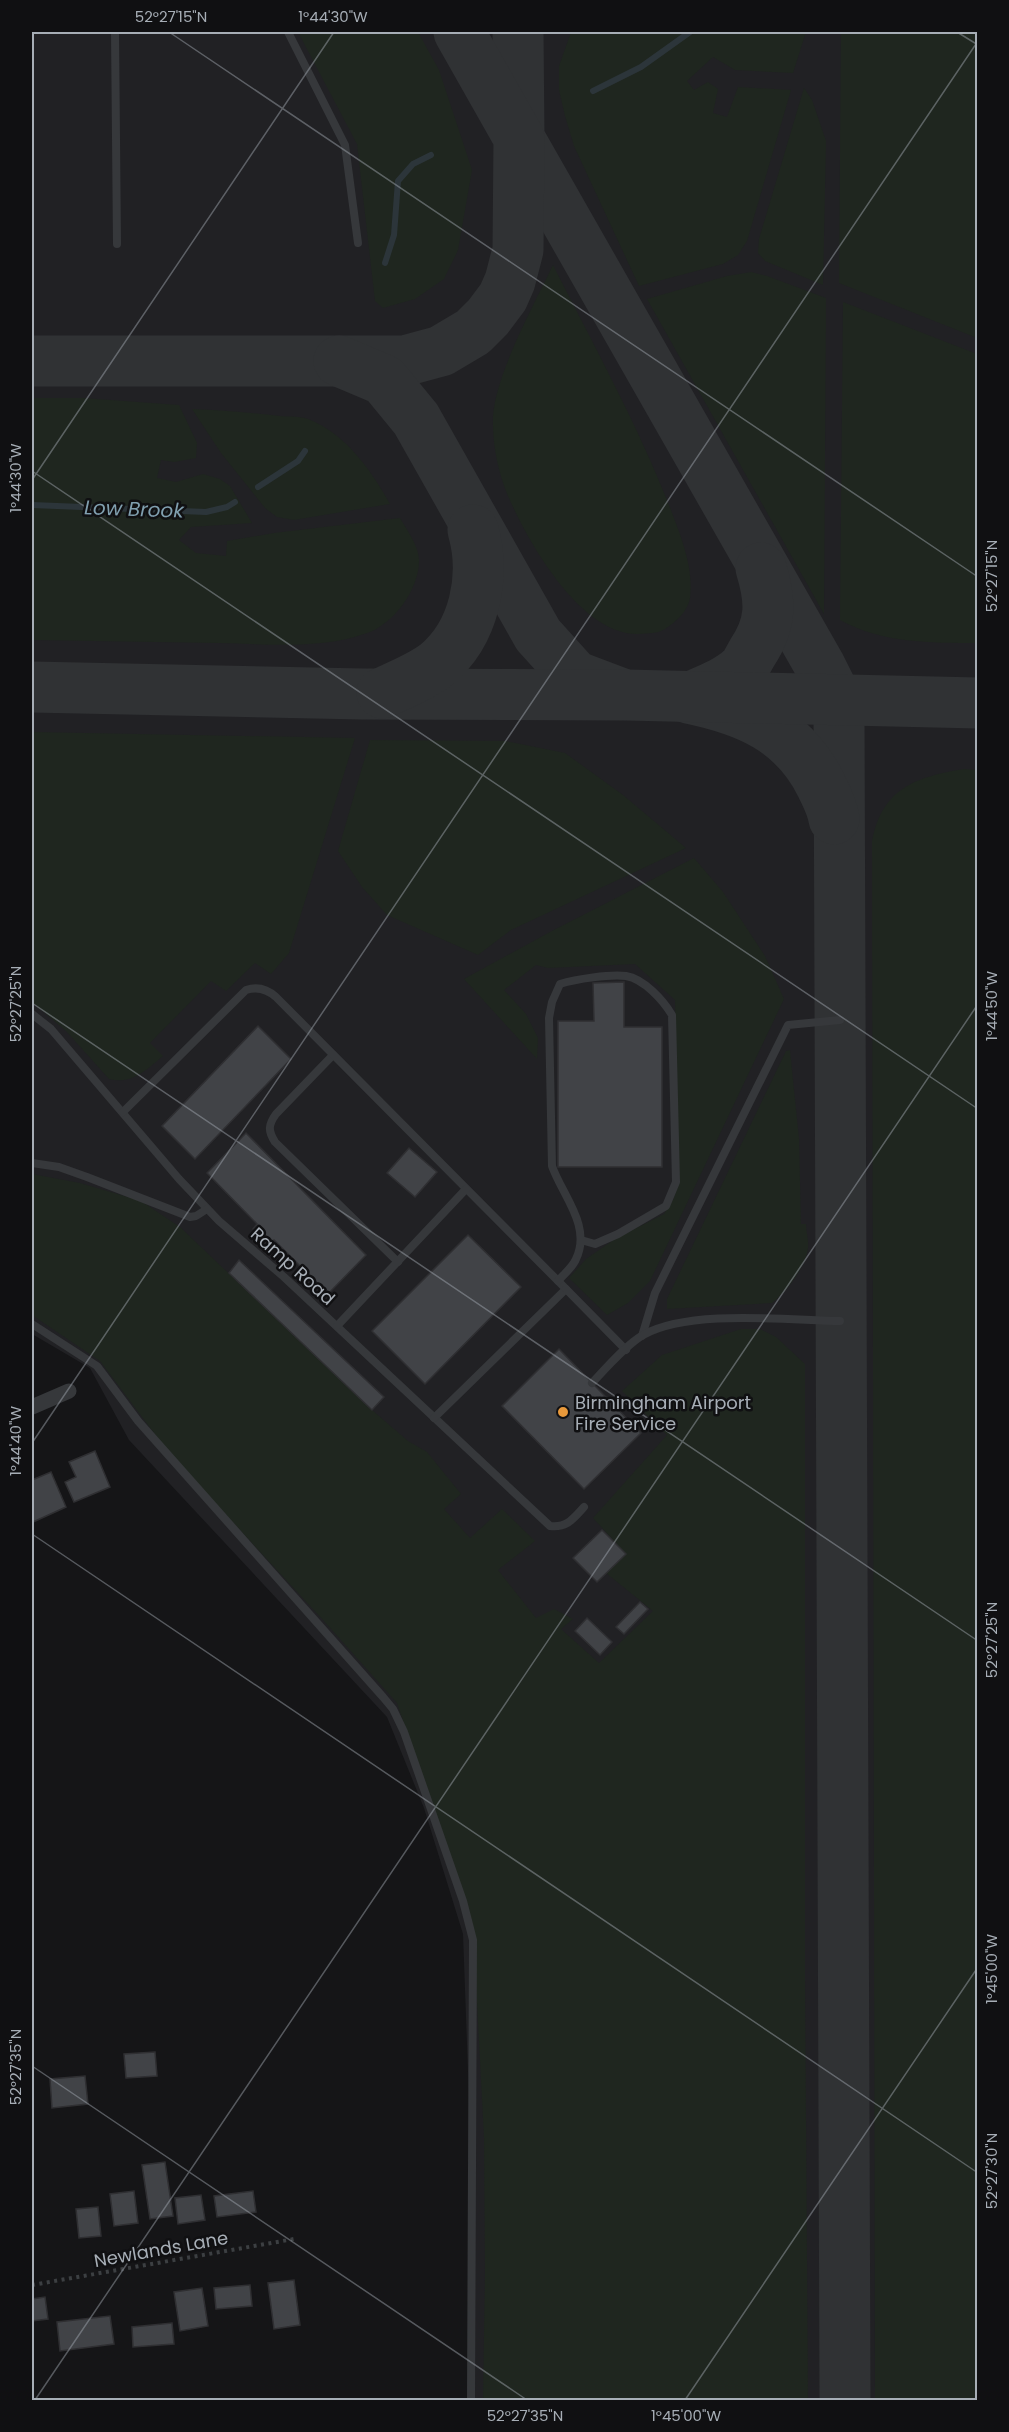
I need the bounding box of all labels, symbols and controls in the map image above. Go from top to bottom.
text: 52°27'15"N [135,6,207,27]
text: 1°44'30"W [298,6,368,27]
text: 1°44'30"W [5,443,26,513]
water label: Low Brook [84,493,186,525]
text: 52°27'15"N [981,540,1002,612]
text: 52°27'25"N [5,966,26,1042]
text: 1°44'50"W [981,971,1002,1041]
street label: Ramp Road [245,1221,341,1311]
place label: Birmingham Airport Fire Service [575,1390,751,1436]
marker: Birmingham Airport Fire Service [556,1405,570,1419]
text: 1°44'40"W [5,1406,26,1476]
text: 52°27'25"N [981,1602,1002,1678]
text: 1°45'00"W [981,1934,1002,2004]
text: 52°27'35"N [5,2029,26,2105]
text: 52°27'30"N [981,2133,1002,2209]
street label: Newlands Lane [92,2225,230,2273]
text: 52°27'35"N [487,2405,563,2426]
text: 1°45'00"W [651,2405,721,2426]

